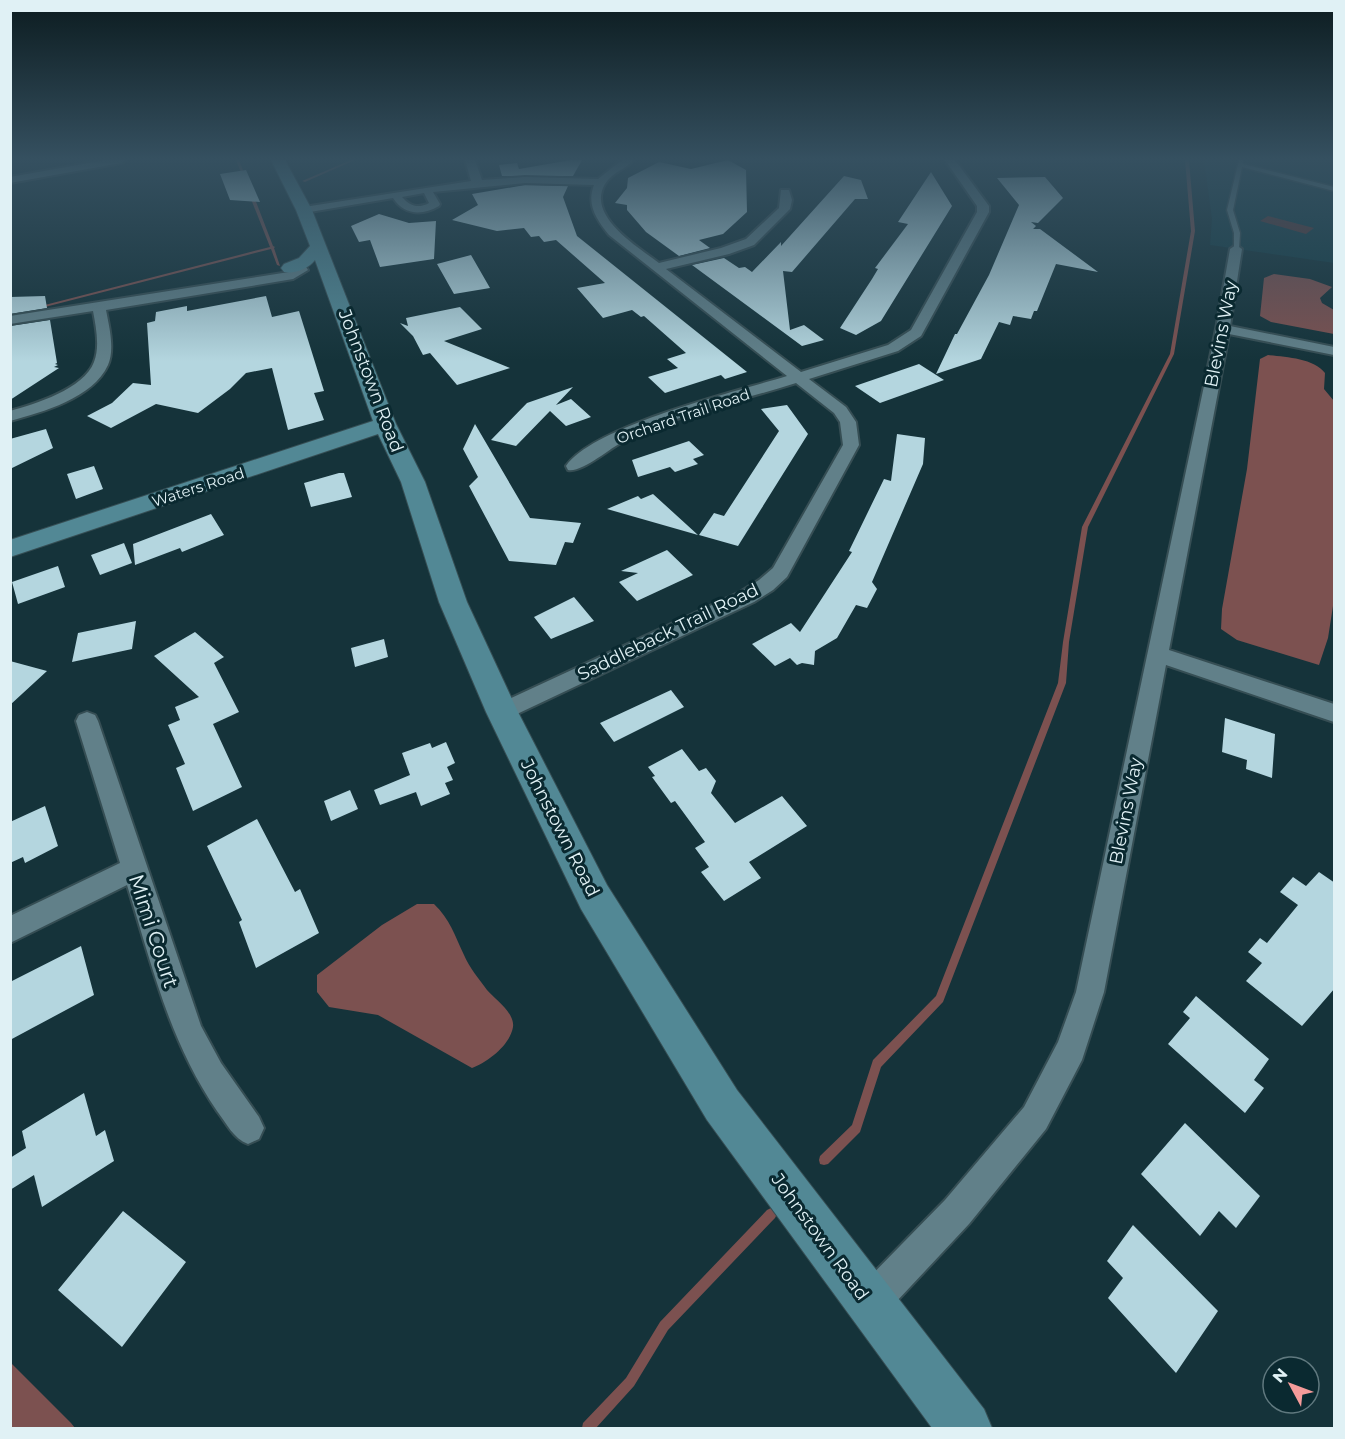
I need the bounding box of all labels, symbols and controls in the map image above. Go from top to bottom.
street label: Blevins Way [1200,278,1242,389]
street label: Johnstown Road [333,306,408,456]
street label: Orchard Trail Road [614,384,752,448]
street label: Waters Road [149,463,247,511]
street label: Saddleback Trail Road [574,579,762,685]
street label: Johnstown Road [515,755,604,900]
street label: Blevins Way [1105,755,1147,866]
street label: Mimi Court [124,871,184,991]
street label: Johnstown Road [766,1169,873,1305]
north arrow [1261,1355,1321,1415]
text: N [1269,1364,1291,1387]

